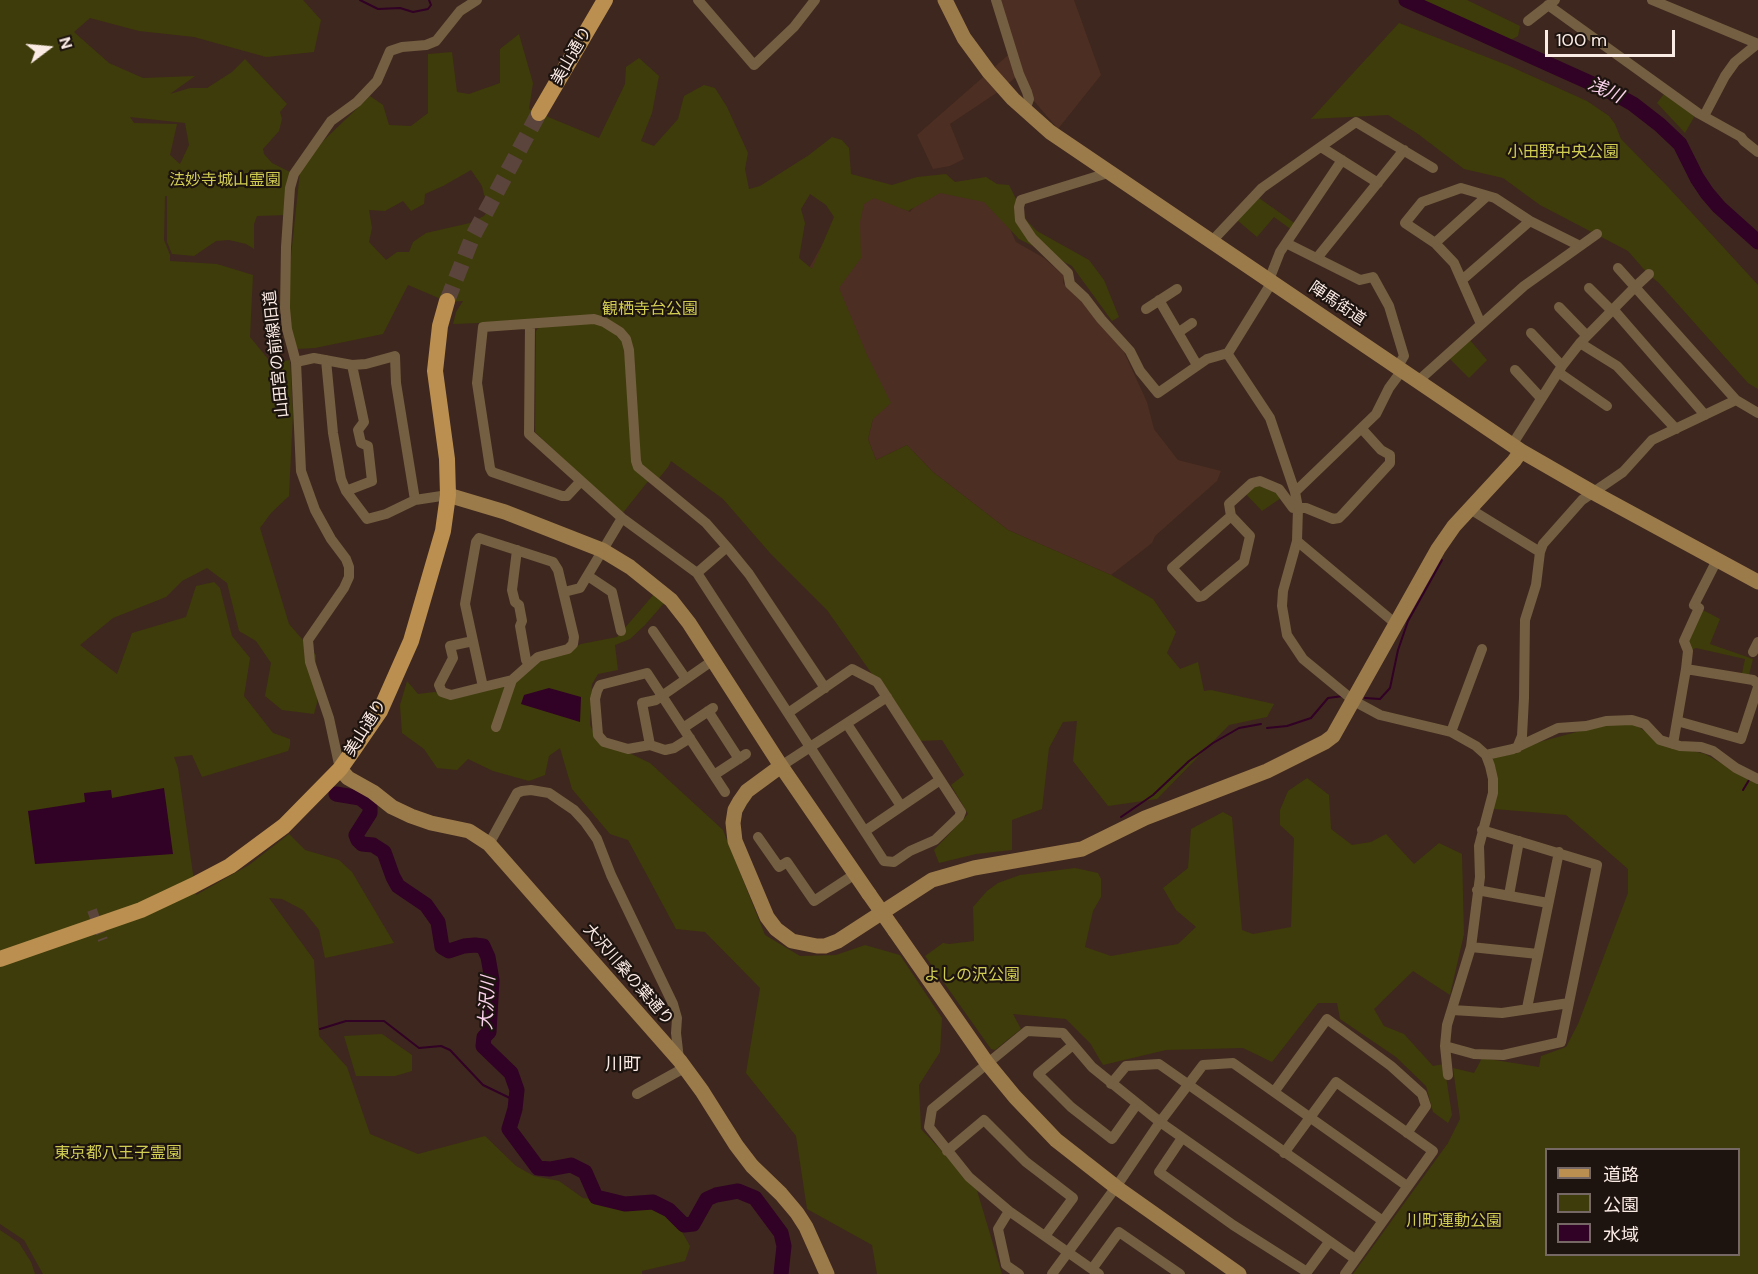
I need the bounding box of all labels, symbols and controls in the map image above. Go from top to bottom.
north arrow [18,18,78,78]
scale bar [1548,18,1678,56]
street label: 美山通り [548,23,596,89]
text: 100 m [1556,28,1607,52]
text: N [54,34,77,51]
water label: 浅川 [1584,74,1626,108]
park label: 小田野中央公園 [1507,143,1619,163]
park label: 法妙寺城山霊園 [169,171,281,191]
street label: 陣馬街道 [1305,278,1369,330]
street label: 山田宮の前線旧道 [261,289,293,419]
park label: 観栖寺台公園 [602,300,698,320]
street label: 美山通り [341,696,391,760]
street label: 大沢川桑の葉通り [579,920,677,1030]
park label: よしの沢公園 [924,966,1020,986]
water label: 大沢川 [476,975,500,1031]
district label: 川町 [605,1054,641,1076]
park label: 東京都八王子霊園 [54,1144,182,1164]
legend [1545,1148,1740,1256]
text: 道路 [1603,1163,1639,1187]
text: 公園 [1603,1193,1639,1217]
park label: 川町運動公園 [1406,1212,1502,1232]
text: 水域 [1603,1223,1639,1247]

